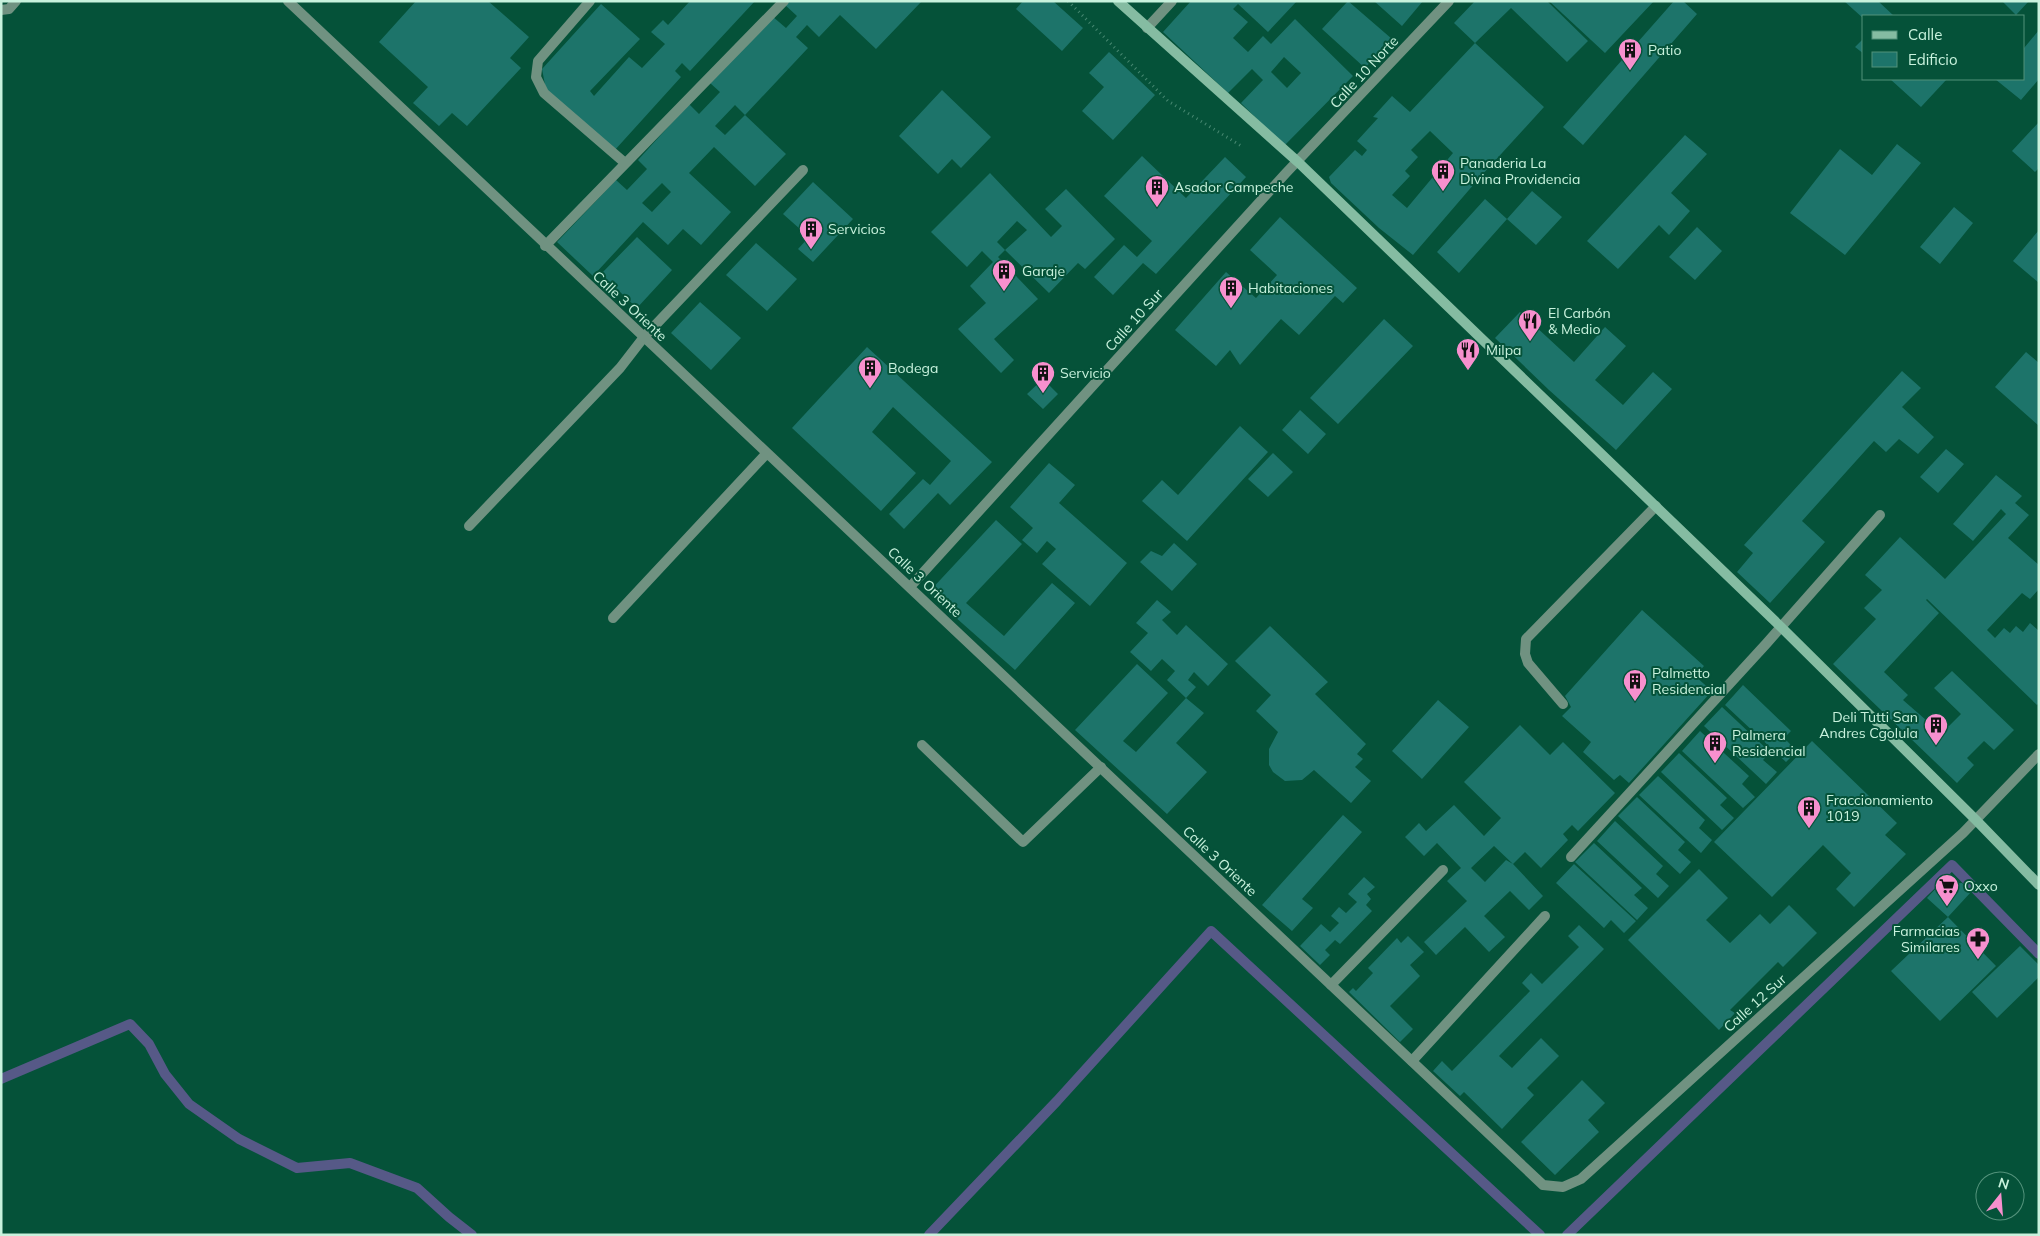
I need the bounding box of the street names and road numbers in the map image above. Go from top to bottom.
street label: Calle 10 Norte [1326,32,1402,112]
street label: Calle 3 Oriente [589,267,671,345]
street label: Calle 10 Sur [1101,284,1167,355]
street label: Calle 3 Oriente [884,543,966,621]
street label: Calle 3 Oriente [1179,822,1261,900]
street label: Calle 12 Sur [1720,970,1791,1036]

